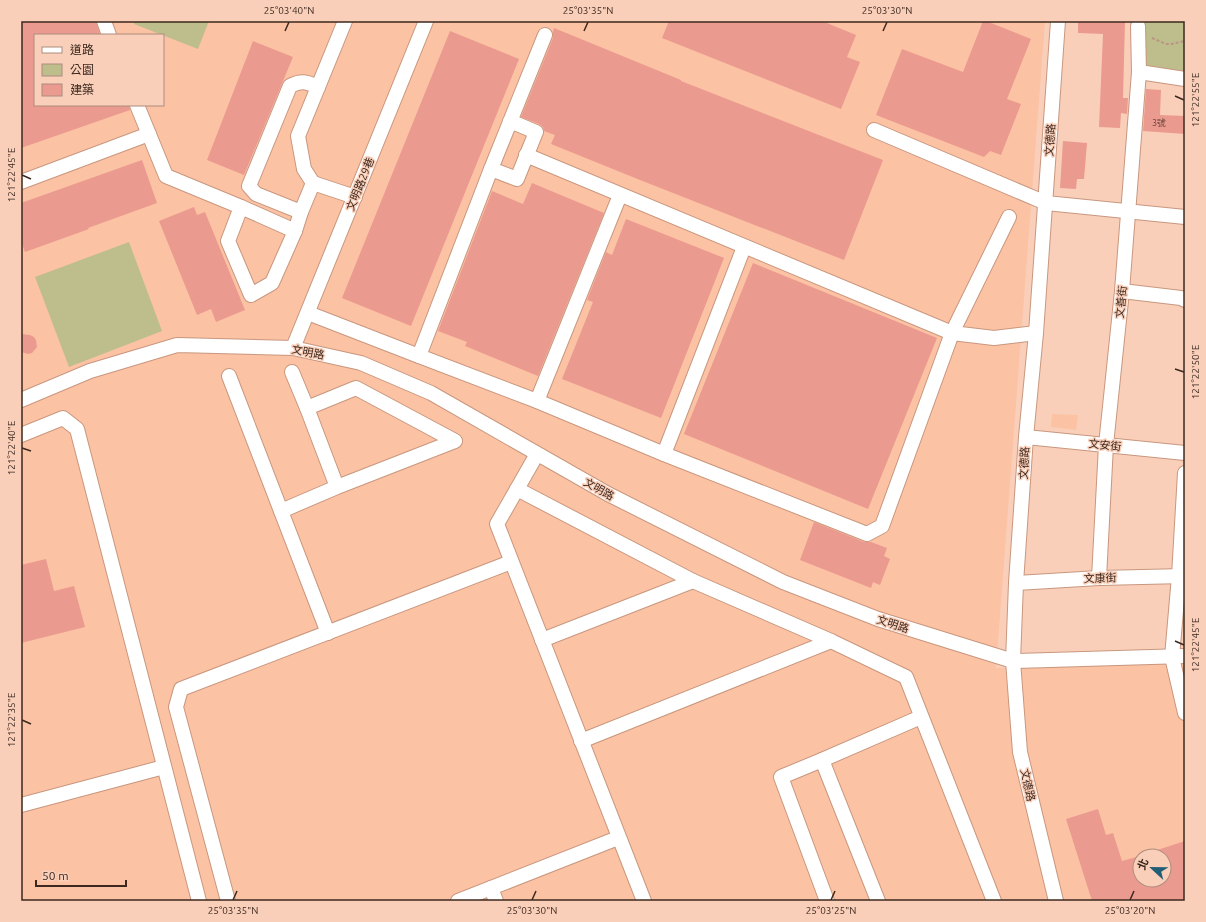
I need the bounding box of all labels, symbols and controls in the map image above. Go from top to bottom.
text: 25°03'40"N [264,5,314,16]
text: 25°03'35"N [563,5,613,16]
text: 25°03'30"N [862,5,912,16]
legend [34,34,164,106]
text: 道路 [70,43,94,56]
text: 公園 [70,63,94,76]
text: 121°22'55"E [1190,72,1201,127]
text: 建築 [70,83,94,96]
house number: 3號 [1152,118,1166,128]
street label: 文德路 [1043,123,1057,157]
text: 121°22'45"E [6,147,17,202]
street label: 文明路29巷 [344,156,376,212]
street label: 文善街 [1113,285,1129,319]
street label: 文明路 [291,343,325,361]
text: 121°22'50"E [1190,344,1201,399]
text: 121°22'40"E [6,420,17,475]
street label: 文安街 [1088,437,1122,453]
street label: 文德路 [1017,446,1031,480]
street label: 文明路 [582,476,616,502]
street label: 文康街 [1083,571,1117,585]
street label: 文明路 [875,613,911,635]
text: 121°22'45"E [1190,617,1201,672]
text: 121°22'35"E [6,692,17,747]
street label: 文德路 [1018,768,1038,802]
north arrow [1132,848,1172,888]
text: 北 [1135,857,1150,872]
scale bar [36,862,126,888]
text: 50 m [42,869,69,882]
text: 25°03'35"N [208,905,258,916]
text: 25°03'30"N [507,905,557,916]
text: 25°03'25"N [806,905,856,916]
text: 25°03'20"N [1105,905,1155,916]

